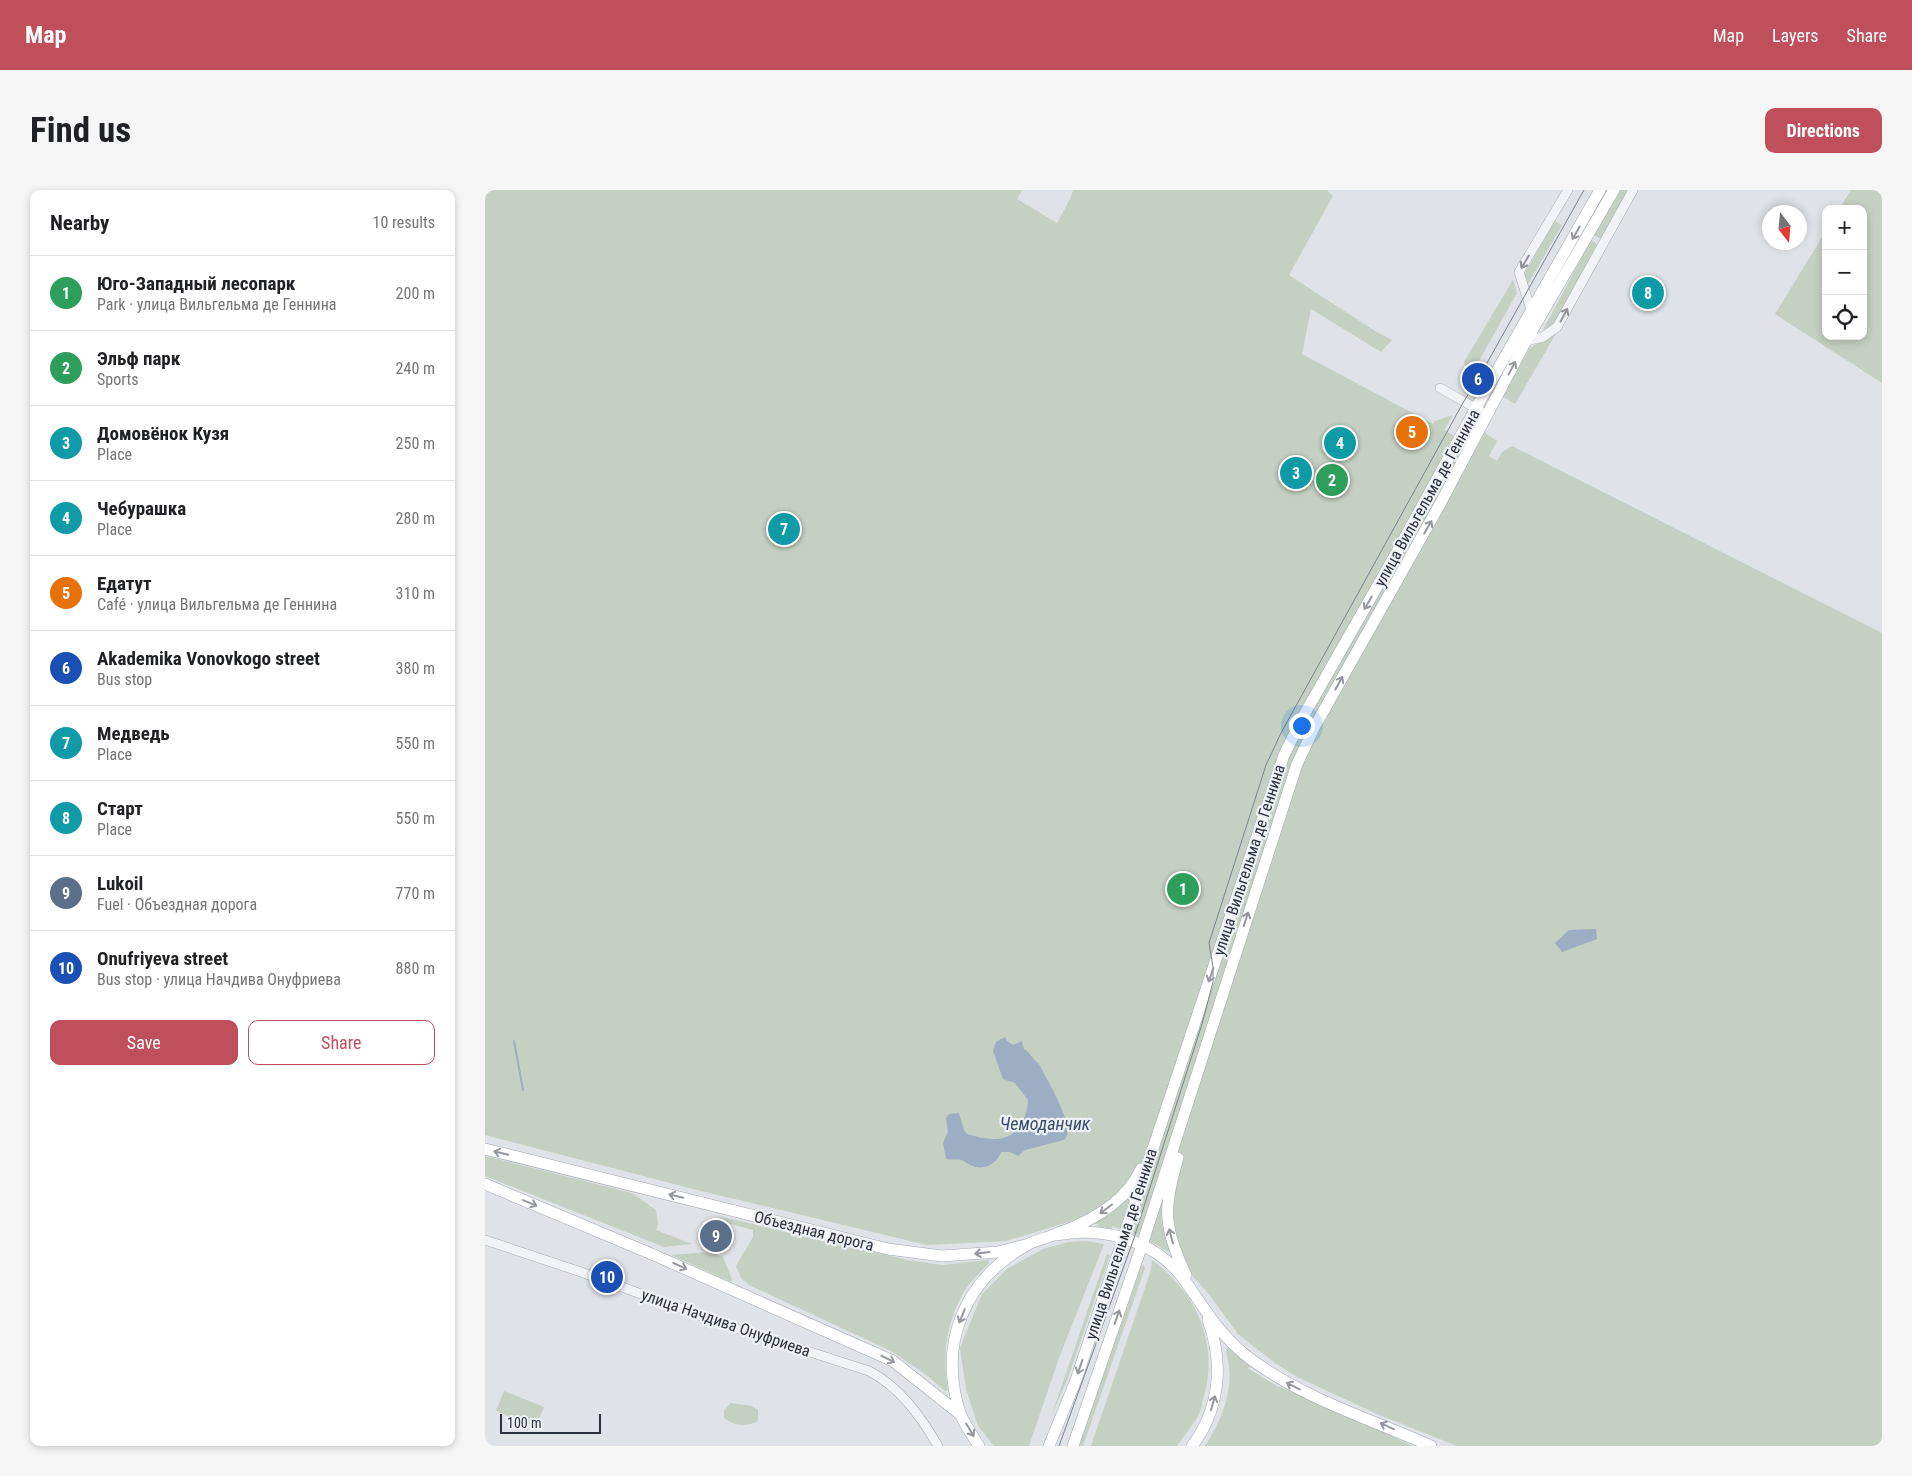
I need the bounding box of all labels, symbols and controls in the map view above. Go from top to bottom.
text: Map [25,21,66,49]
text: Map [1713,25,1744,46]
text: Layers [1772,25,1819,46]
text: Share [1847,25,1887,46]
button: Directions [1765,108,1882,153]
text: Find us [30,110,131,151]
north arrow [1762,205,1807,250]
map controls [1822,205,1867,340]
button: + [1822,205,1867,250]
text: Nearby [50,211,109,235]
text: 10 results [373,213,435,232]
one-way arrow [1571,225,1581,239]
button: − [1822,250,1867,295]
one-way arrow [1520,255,1530,269]
text: Юго-Западный лесопарк [97,272,295,295]
pin: 8 [1632,274,1664,312]
text: 1 [62,284,70,303]
text: 200 m [396,284,435,303]
text: Park · улица Вильгельма де Геннина [97,295,336,314]
button: locate [1822,295,1867,340]
one-way arrow [1559,308,1569,323]
text: Эльф парк [97,347,180,370]
text: 2 [62,359,70,378]
text: 240 m [396,359,435,378]
pin: 6 [1462,360,1494,398]
one-way arrow [1507,360,1517,375]
text: Sports [97,370,139,389]
street label: улица Вильгельма де Геннина [1370,406,1484,590]
pin: 5 [1396,413,1428,451]
text: Домовёнок Кузя [97,422,229,445]
pin: 4 [1324,424,1356,462]
text: 3 [62,434,70,453]
text: 250 m [396,434,435,453]
text: Place [97,445,132,464]
pin: 3 [1280,454,1312,492]
pin: 2 [1316,461,1348,499]
text: Чебурашка [97,497,186,520]
text: 4 [62,509,70,528]
text: 280 m [396,509,435,528]
pin: 7 [768,510,800,548]
text: Place [97,520,132,539]
one-way arrow [1423,520,1433,534]
text: Едатут [97,572,152,595]
text: 5 [62,584,70,603]
text: 310 m [396,584,435,603]
text: Café · улица Вильгельма де Геннина [97,595,337,614]
one-way arrow [1363,595,1373,610]
text: Akademika Vonovkogo street [97,647,320,670]
text: 6 [62,659,70,678]
text: 380 m [396,659,435,678]
text: Bus stop [97,670,152,689]
one-way arrow [1334,676,1344,691]
your location [1289,713,1315,739]
text: Медведь [97,722,170,745]
text: 7 [62,734,70,753]
text: 550 m [396,734,435,753]
text: Place [97,745,132,764]
street label: улица Вильгельма де Геннина [1209,762,1289,958]
text: Старт [97,797,143,820]
text: 8 [62,809,70,828]
text: 550 m [396,809,435,828]
text: Place [97,820,132,839]
pin: 1 [1167,870,1199,908]
text: Lukoil [97,872,143,895]
text: 9 [62,884,70,903]
text: 770 m [396,884,435,903]
text: Fuel · Объездная дорога [97,895,257,914]
one-way arrow [1241,911,1251,927]
text: Onufriyeva street [97,947,228,970]
text: 10 [58,959,74,978]
text: 880 m [396,959,435,978]
one-way arrow [1205,966,1215,982]
text: Bus stop · улица Начдива Онуфриева [97,970,341,989]
button: Save [50,1020,238,1065]
button: Share [248,1020,435,1065]
water label: Чемоданчик [1000,1113,1091,1134]
street label: улица Вильгельма де Геннина [1081,1146,1161,1342]
one-way arrow [494,1148,510,1157]
one-way arrow [668,1191,684,1200]
one-way arrow [522,1198,537,1208]
one-way arrow [1099,1204,1113,1214]
street label: Объездная дорога [752,1207,876,1255]
pin: 9 [700,1217,732,1255]
one-way arrow [1165,1228,1175,1244]
one-way arrow [974,1249,990,1259]
pin: 10 [591,1258,623,1296]
one-way arrow [672,1262,687,1272]
street label: улица Начдива Онуфриева [639,1285,813,1361]
one-way arrow [957,1308,966,1323]
one-way arrow [1113,1310,1122,1325]
one-way arrow [880,1354,895,1364]
one-way arrow [1075,1359,1085,1375]
one-way arrow [1286,1381,1301,1391]
one-way arrow [1209,1395,1219,1411]
scale bar [500,1411,601,1434]
text: 100 m [507,1415,542,1431]
one-way arrow [1380,1421,1395,1431]
one-way arrow [966,1423,976,1437]

